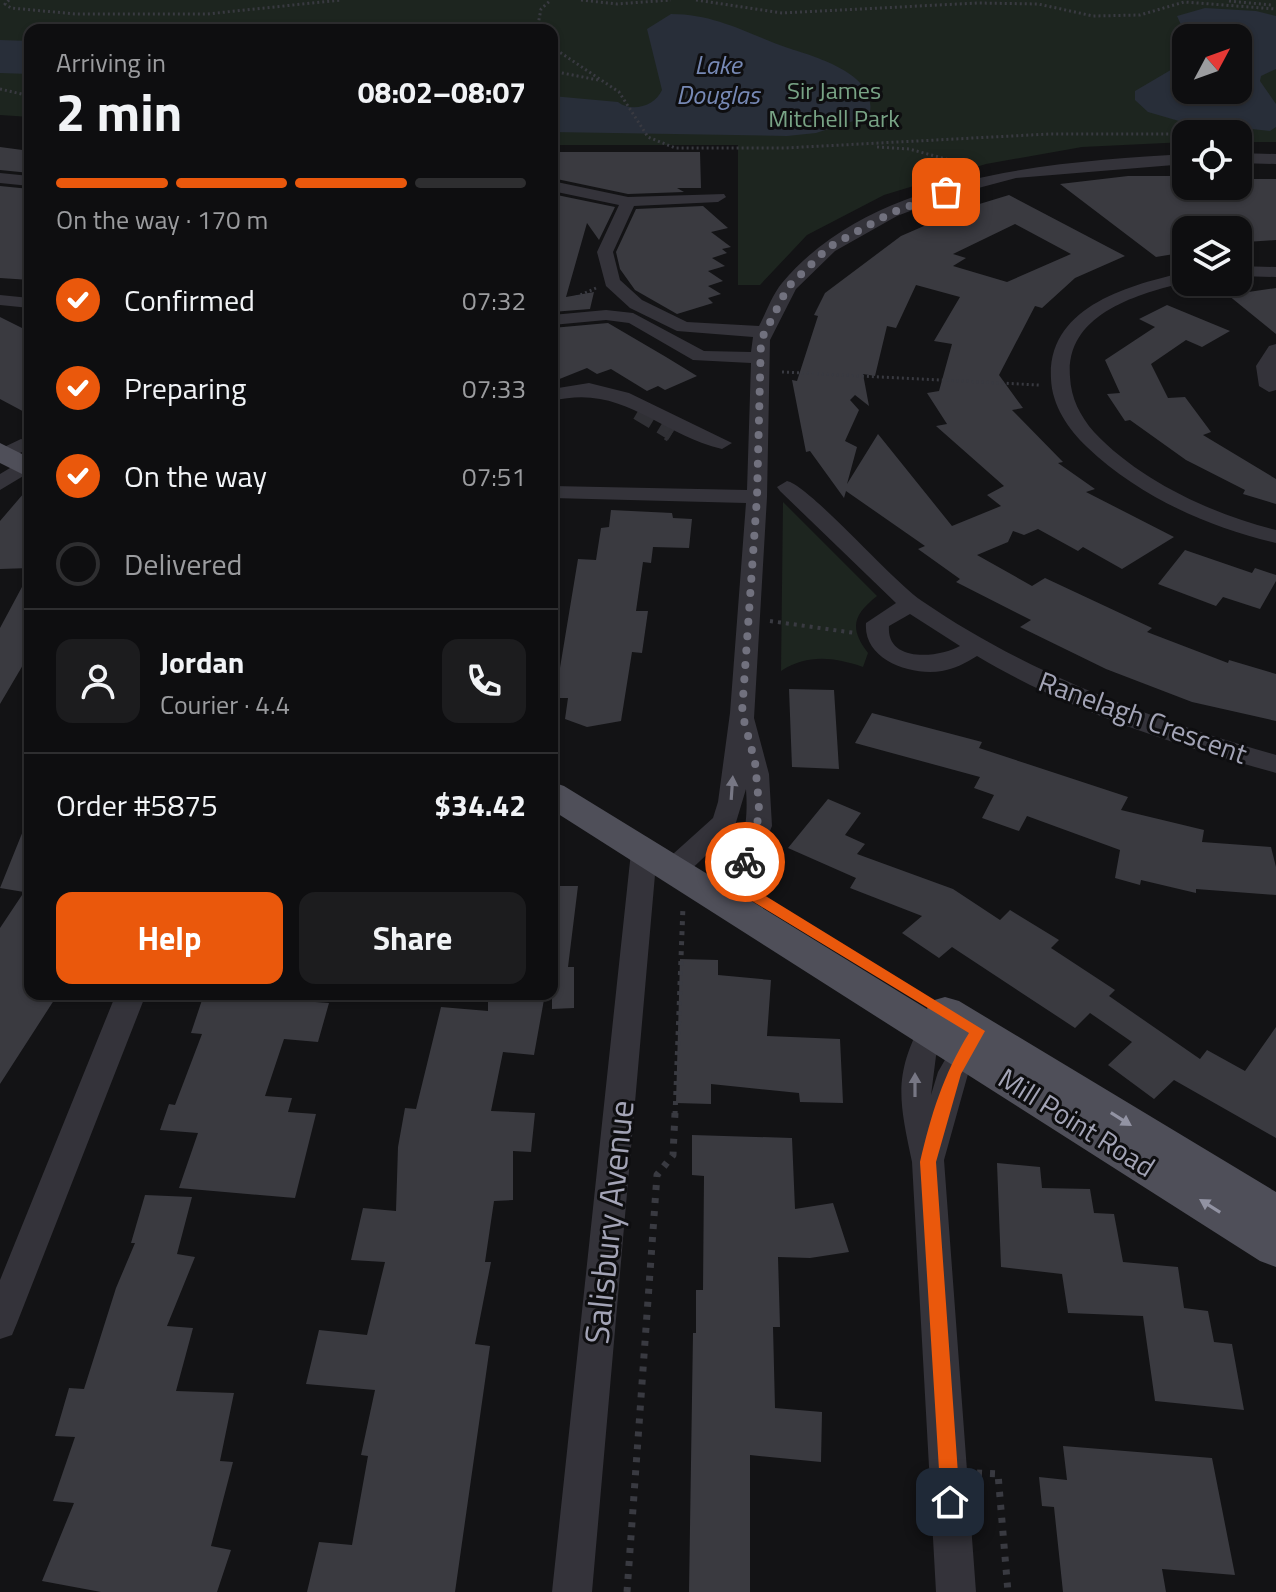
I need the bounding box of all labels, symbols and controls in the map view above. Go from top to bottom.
north arrow [1172,24,1252,104]
map controls [1172,24,1252,296]
text: Arriving in [56,43,166,82]
water label: Lake Douglas [676,45,762,114]
text: 08:02–08:07 [358,69,526,115]
text: 2 min [56,72,182,151]
park label: Sir James Mitchell Park [768,72,900,136]
button: locate [1172,120,1252,200]
pin [912,158,980,226]
icon: bag [924,170,968,214]
text: On the way · 170 m [56,200,268,239]
button: layers [1172,216,1252,296]
text: Confirmed [124,277,255,323]
icon: check [56,278,100,322]
text: 07:32 [462,281,526,320]
text: Preparing [124,365,246,411]
icon: check [56,366,100,410]
text: 07:33 [462,369,526,408]
text: On the way [124,453,267,499]
icon: check [56,454,100,498]
text: 07:51 [462,457,526,496]
text: Delivered [124,541,242,587]
button: person [56,639,140,723]
text: Jordan [160,639,244,685]
button: phone [442,639,526,723]
street label: Ranelagh Crescent [1033,659,1253,775]
text: Courier · 4.4 [160,685,290,724]
one-way arrow [726,775,739,800]
text: Order #5875 [56,782,218,828]
text: $34.42 [434,782,526,828]
courier [705,822,785,902]
icon: bike [723,840,767,884]
button: Help [56,892,283,984]
button: Share [299,892,526,984]
street label: Mill Point Road [990,1057,1164,1187]
one-way arrow [909,1072,921,1097]
street label: Salisbury Avenue [569,1098,647,1346]
one-way arrow [1109,1111,1132,1126]
one-way arrow [1199,1200,1221,1214]
pin [916,1468,984,1536]
icon: home [928,1480,972,1524]

